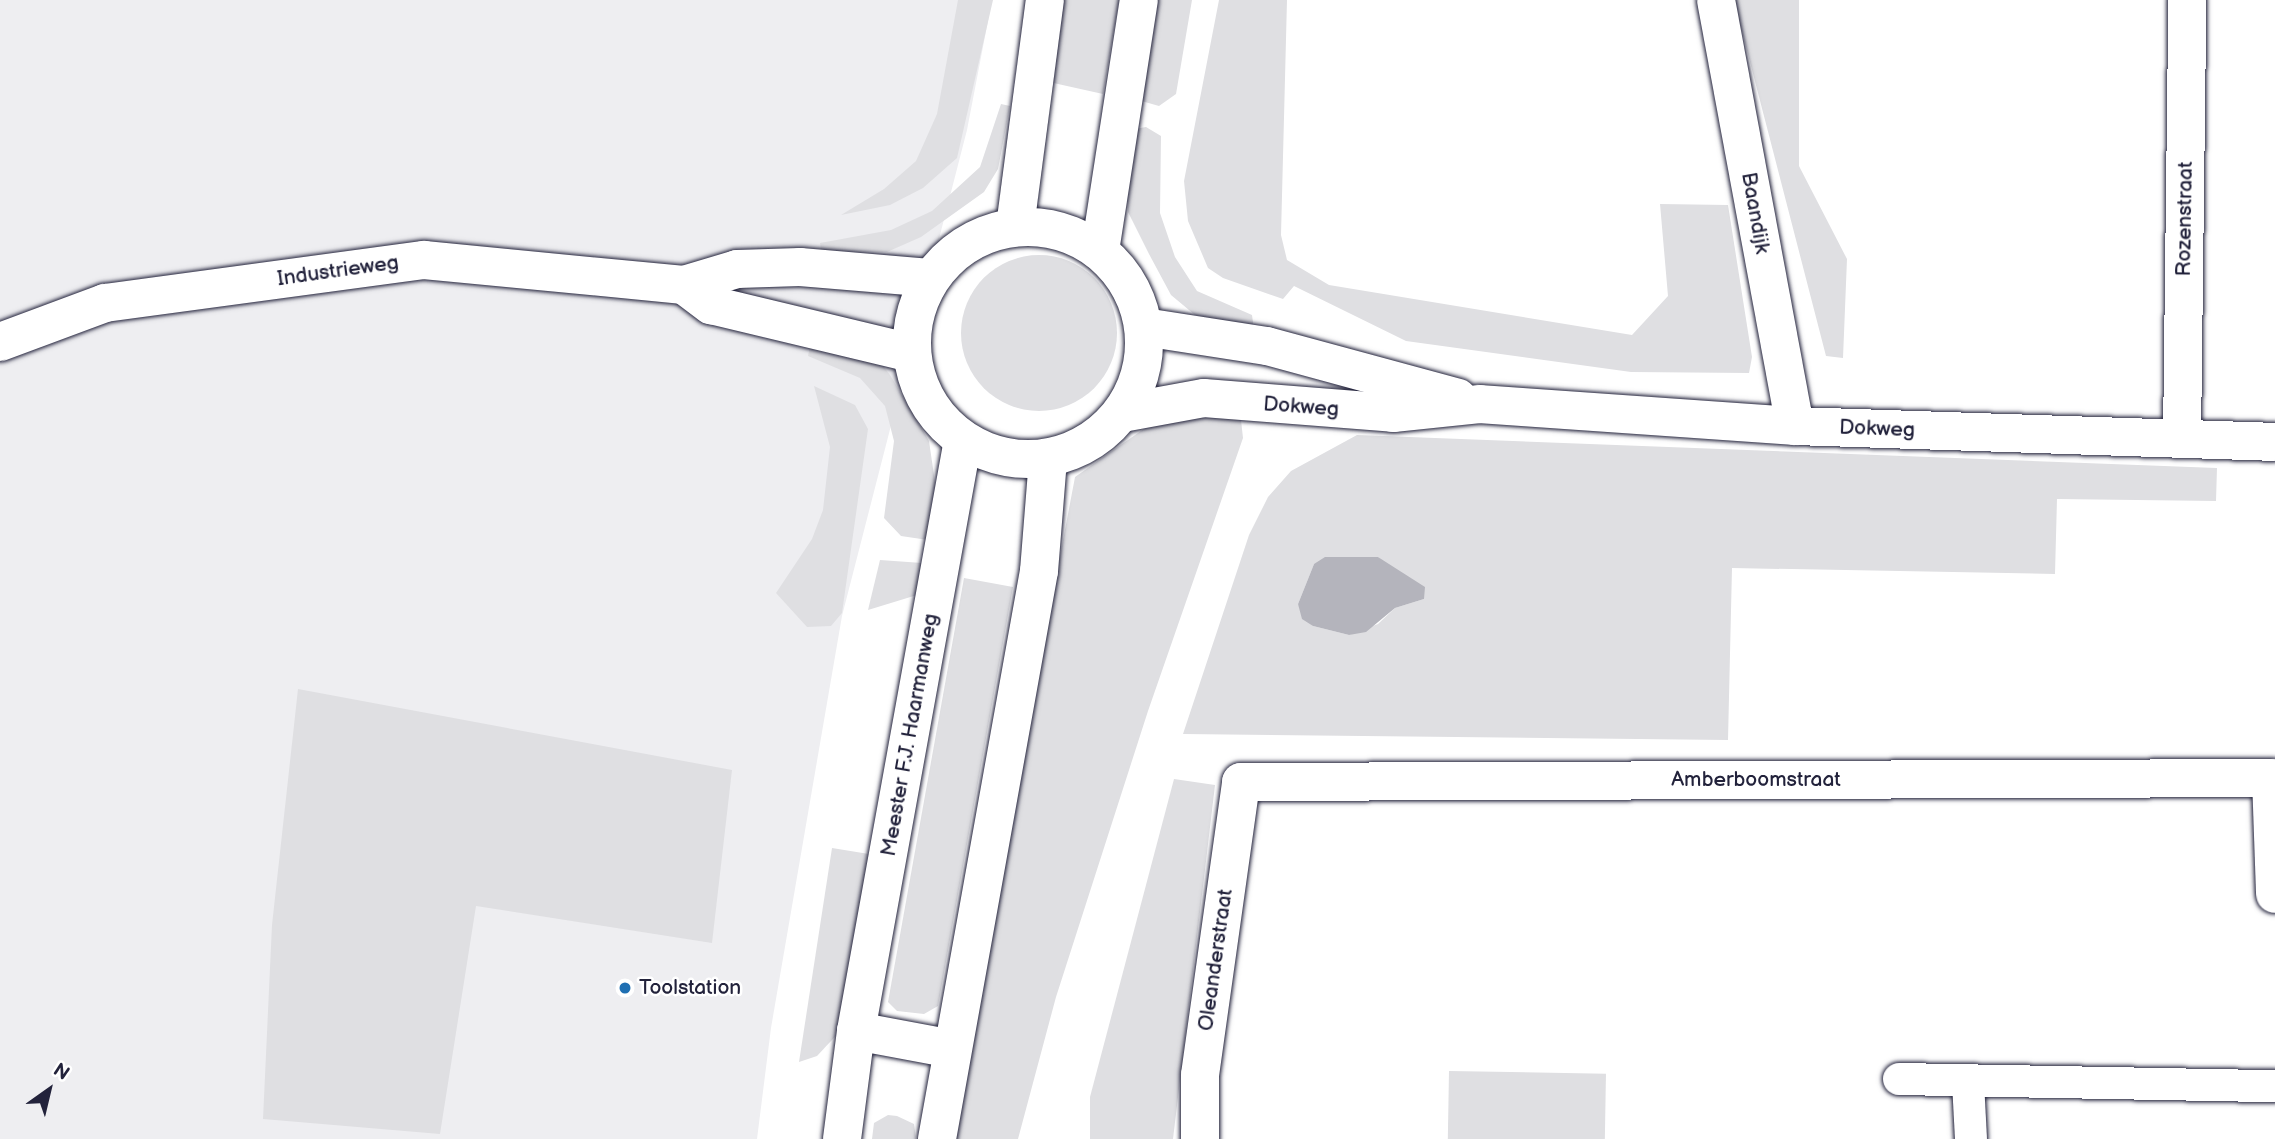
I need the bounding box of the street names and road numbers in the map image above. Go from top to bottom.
street label: Rozenstraat [2171,161,2199,277]
street label: Baandijk [1735,170,1775,256]
street label: Industrieweg [276,250,400,292]
street label: Dokweg [1262,392,1340,422]
street label: Dokweg [1839,415,1915,443]
street label: Meester F.J. Haarmanweg [876,612,944,858]
street label: Amberboomstraat [1671,767,1841,793]
street label: Oleanderstraat [1194,887,1238,1033]

